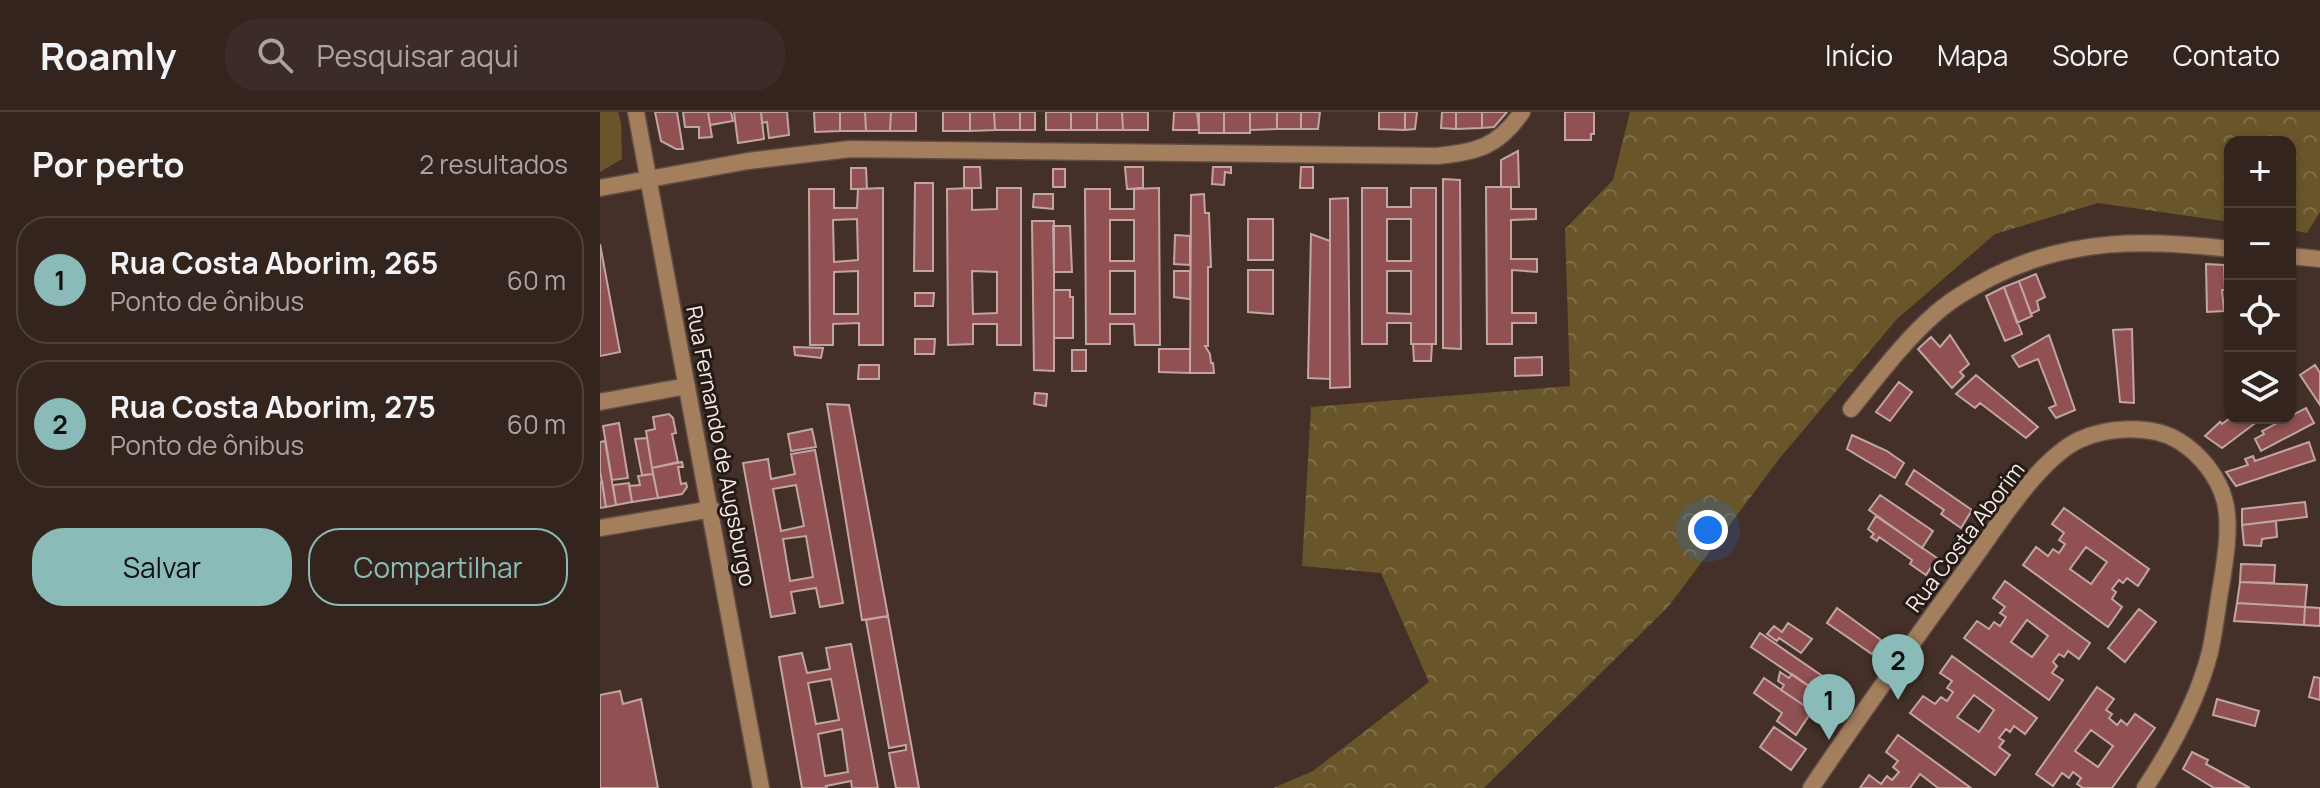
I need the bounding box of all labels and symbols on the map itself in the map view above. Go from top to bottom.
street label: Rua Fernando de Augsburgo [679,303,763,589]
street label: Rua Costa Aborim [1899,456,2031,618]
your location [1688,510,1728,550]
pin: 2 [1872,634,1924,700]
pin: 1 [1803,674,1855,740]

